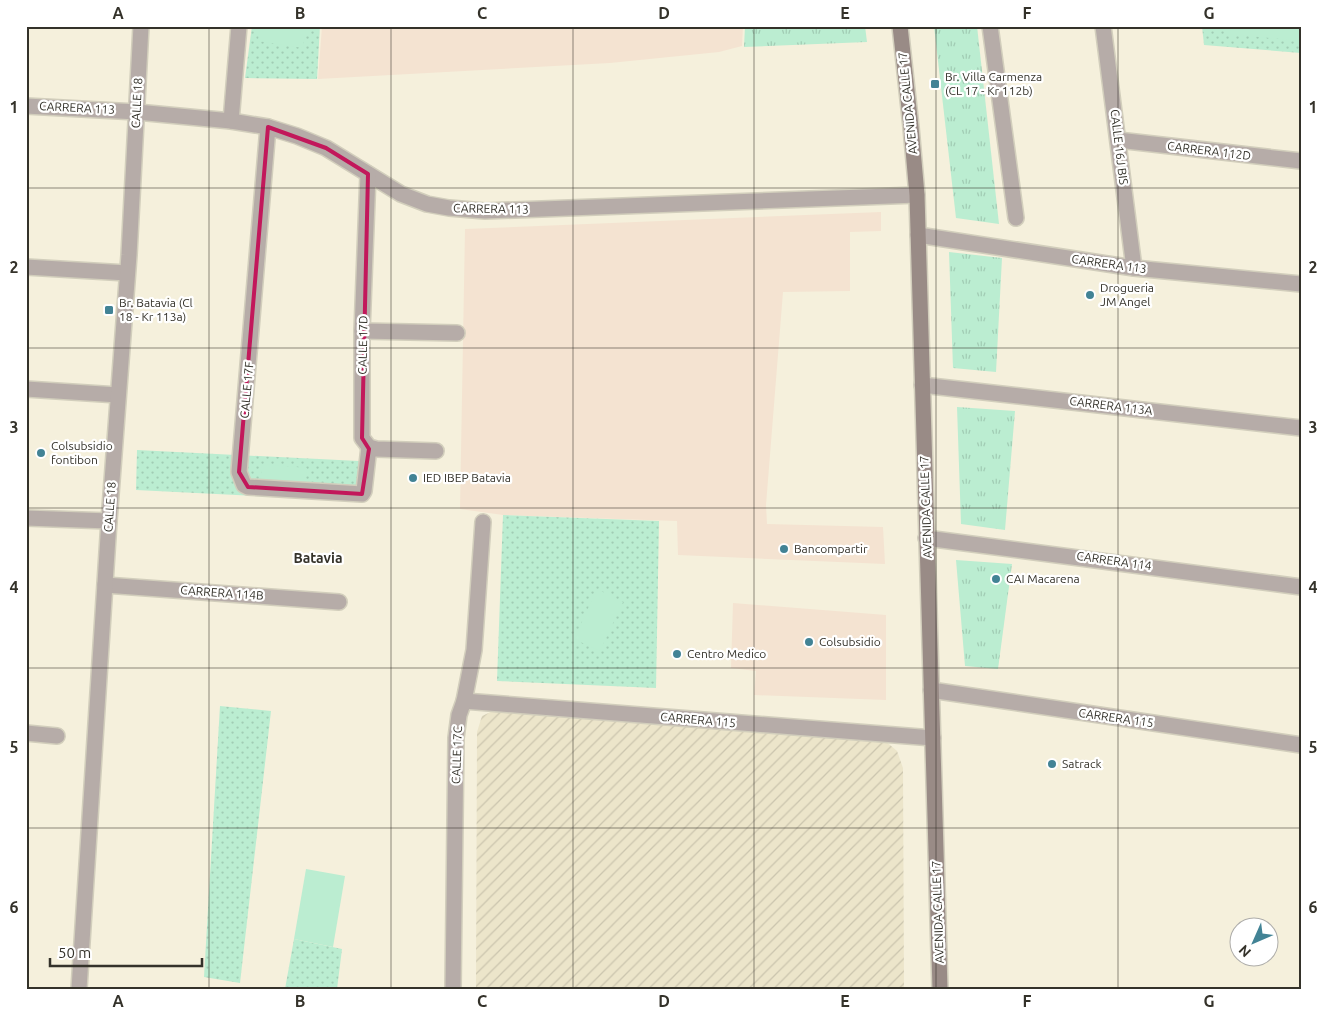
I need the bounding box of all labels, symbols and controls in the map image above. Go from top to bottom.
text: A [112,4,124,22]
text: B [295,4,305,22]
text: C [477,4,487,22]
text: D [658,4,670,22]
text: E [840,4,850,22]
text: F [1023,4,1032,22]
text: G [1203,4,1215,22]
street label: AVENIDA CALLE 17 [896,51,919,155]
place label: Br. Villa Carmenza (CL 17 - Kr 112b) [945,70,1042,98]
street label: CALLE 18 [129,77,144,129]
marker: Br. Villa Carmenza (CL 17 - Kr 112b) [929,78,941,90]
text: 1 [9,98,19,116]
text: 1 [1308,98,1318,116]
street label: CARRERA 113 [39,99,115,116]
street label: CALLE 16J BIS [1108,108,1131,186]
street label: CARRERA 112D [1166,139,1252,162]
street label: CARRERA 113 [453,201,529,216]
street label: CARRERA 113 [1071,252,1148,275]
text: 2 [9,258,19,276]
text: 2 [1308,258,1318,276]
place label: Drogueria JM Angel [1100,281,1154,308]
marker: Drogueria JM Angel [1084,289,1096,301]
place label: Br. Batavia (Cl 18 - Kr 113a) [119,296,193,324]
marker: Br. Batavia (Cl 18 - Kr 113a) [103,304,115,316]
street label: CALLE 17D [355,315,370,375]
street label: CALLE 17F [238,361,255,419]
street label: CARRERA 113A [1069,394,1154,417]
text: 3 [9,418,19,436]
text: 3 [1308,418,1318,436]
place label: Colsubsidio fontibon [51,439,113,466]
marker: Colsubsidio fontibon [35,447,47,459]
street label: AVENIDA CALLE 17 [917,455,934,559]
place label: IED IBEP Batavia [423,471,511,484]
marker: IED IBEP Batavia [407,472,419,484]
street label: CALLE 18 [101,481,118,533]
place label: Bancompartir [794,542,868,555]
marker: Bancompartir [778,543,790,555]
street label: CARRERA 114 [1076,549,1153,572]
district label: Batavia [293,550,343,566]
place label: CAI Macarena [1006,572,1080,585]
marker: CAI Macarena [990,573,1002,585]
text: 4 [9,578,19,596]
text: 4 [1308,578,1318,596]
street label: CARRERA 114B [180,583,264,602]
place label: Colsubsidio [819,635,881,648]
marker: Colsubsidio [803,636,815,648]
place label: Centro Medico [687,647,766,660]
marker: Centro Medico [671,648,683,660]
street label: CARRERA 115 [1078,706,1155,729]
street label: CARRERA 115 [660,710,736,729]
street label: CALLE 17C [449,725,464,784]
text: 5 [9,738,19,756]
text: 5 [1308,738,1318,756]
place label: Satrack [1062,757,1102,770]
marker: Satrack [1046,758,1058,770]
street label: AVENIDA CALLE 17 [929,860,946,964]
text: 6 [9,898,19,916]
text: 6 [1308,898,1318,916]
north arrow [1230,918,1280,968]
scale bar [50,935,202,967]
text: N [1235,942,1254,961]
text: 50 m [58,944,91,961]
text: A [112,992,124,1010]
text: B [295,992,305,1010]
text: C [477,992,487,1010]
text: D [658,992,670,1010]
text: E [840,992,850,1010]
text: F [1023,992,1032,1010]
text: G [1203,992,1215,1010]

